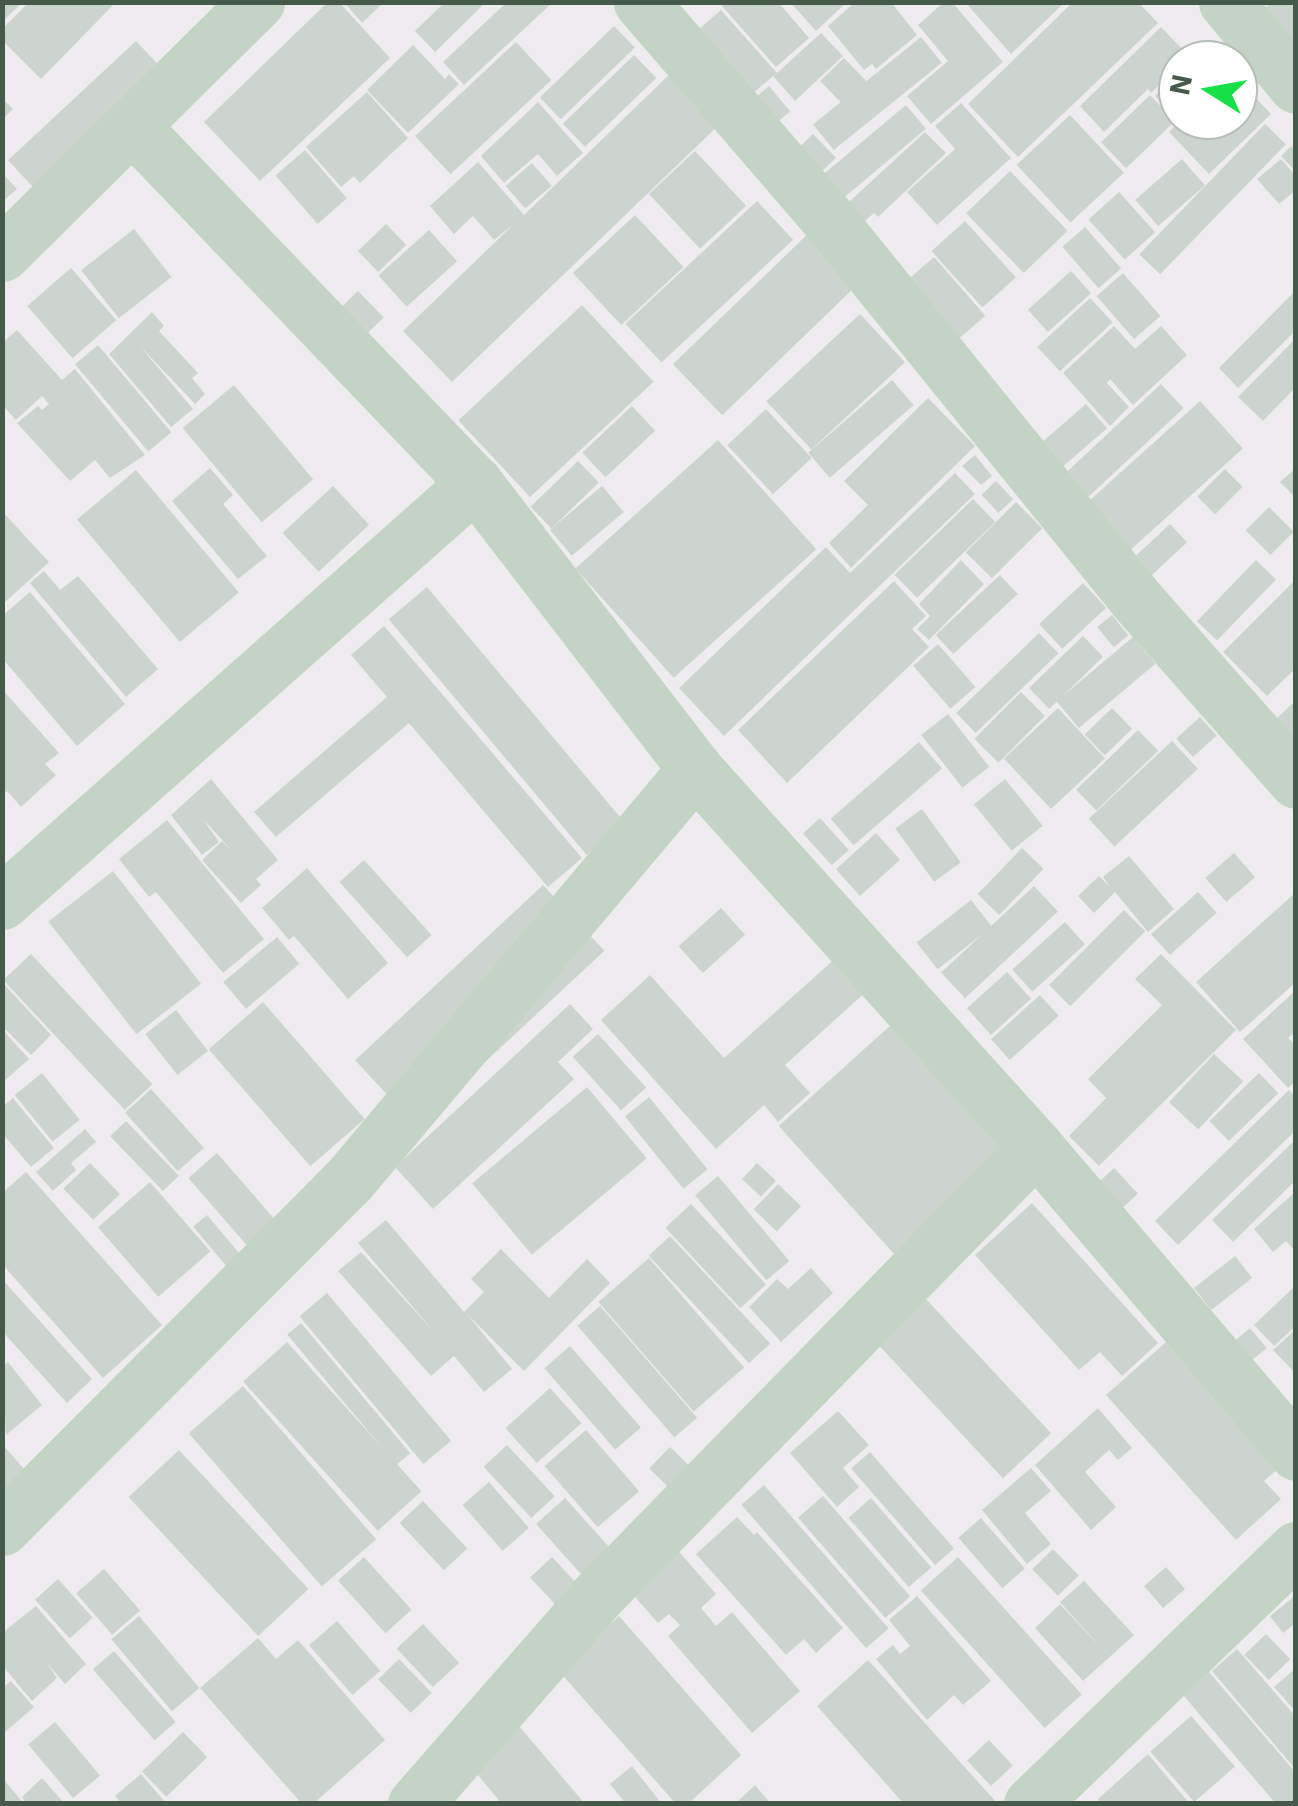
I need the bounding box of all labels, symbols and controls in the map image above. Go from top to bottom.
north arrow [1158,40,1258,140]
text: N [1160,71,1200,98]

